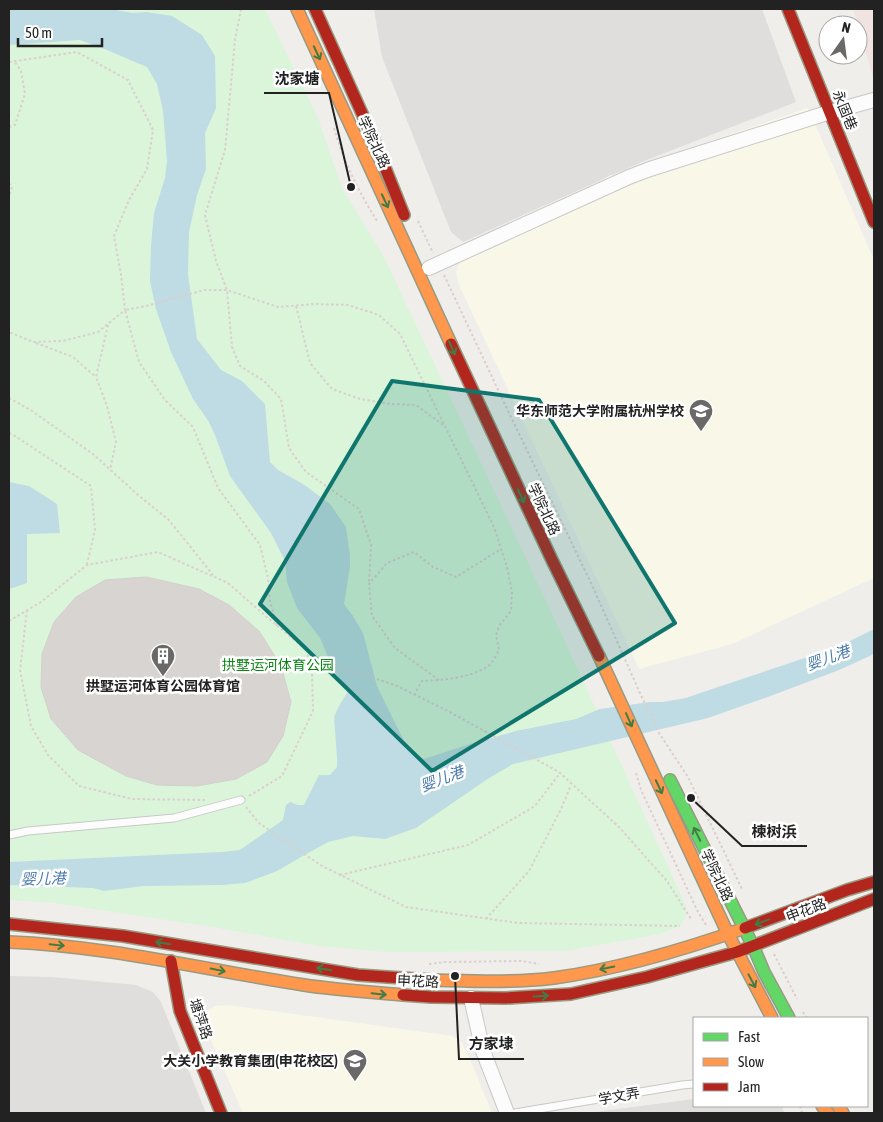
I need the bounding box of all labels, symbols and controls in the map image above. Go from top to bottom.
scale bar [18,15,101,47]
north arrow [818,15,868,65]
text: N [840,19,852,36]
text: 50 m [25,24,52,41]
one-way arrow [313,45,322,60]
callout: 沈家塘 [264,63,329,93]
text: 沈家塘 [274,70,320,87]
street label: 永固巷 [830,88,860,132]
street label: 学院北路 [355,113,393,171]
one-way arrow [380,193,390,208]
one-way arrow [448,340,458,355]
school or university icon: 华东师范大学附属杭州学校 [688,398,714,432]
place label: 华东师范大学附属杭州学校 [516,403,684,419]
street label: 学院北路 [525,480,563,538]
one-way arrow [517,488,527,503]
water label: 婴儿港 [804,641,854,673]
building icon: 拱墅运河体育公园体育馆 [150,643,176,677]
park label: 拱墅运河体育公园 [222,657,334,673]
place label: 拱墅运河体育公园体育馆 [86,678,240,694]
one-way arrow [624,712,634,727]
water label: 婴儿港 [418,762,468,795]
one-way arrow [655,779,664,794]
callout: 楝树浜 [742,816,807,846]
text: 楝树浜 [751,823,797,840]
one-way arrow [692,827,701,842]
street label: 学院北路 [698,846,736,904]
water label: 婴儿港 [20,869,68,888]
street label: 申花路 [784,895,828,925]
one-way arrow [755,918,770,927]
one-way arrow [156,937,172,947]
one-way arrow [49,940,65,950]
one-way arrow [316,964,332,974]
one-way arrow [599,964,615,973]
one-way arrow [210,965,226,975]
street label: 申花路 [397,972,439,990]
one-way arrow [747,973,757,987]
one-way arrow [370,989,386,999]
one-way arrow [533,991,549,1000]
street label: 塘萍路 [187,997,215,1041]
legend [693,1017,868,1107]
text: Fast [738,1028,760,1045]
callout: 方家埭 [459,1029,524,1059]
text: 方家埭 [468,1035,514,1052]
school or university icon: 大关小学教育集团(申花校区) [342,1048,368,1082]
place label: 大关小学教育集团(申花校区) [163,1053,338,1069]
text: Slow [738,1053,764,1070]
text: Jam [738,1078,761,1095]
street label: 学文弄 [597,1084,641,1108]

